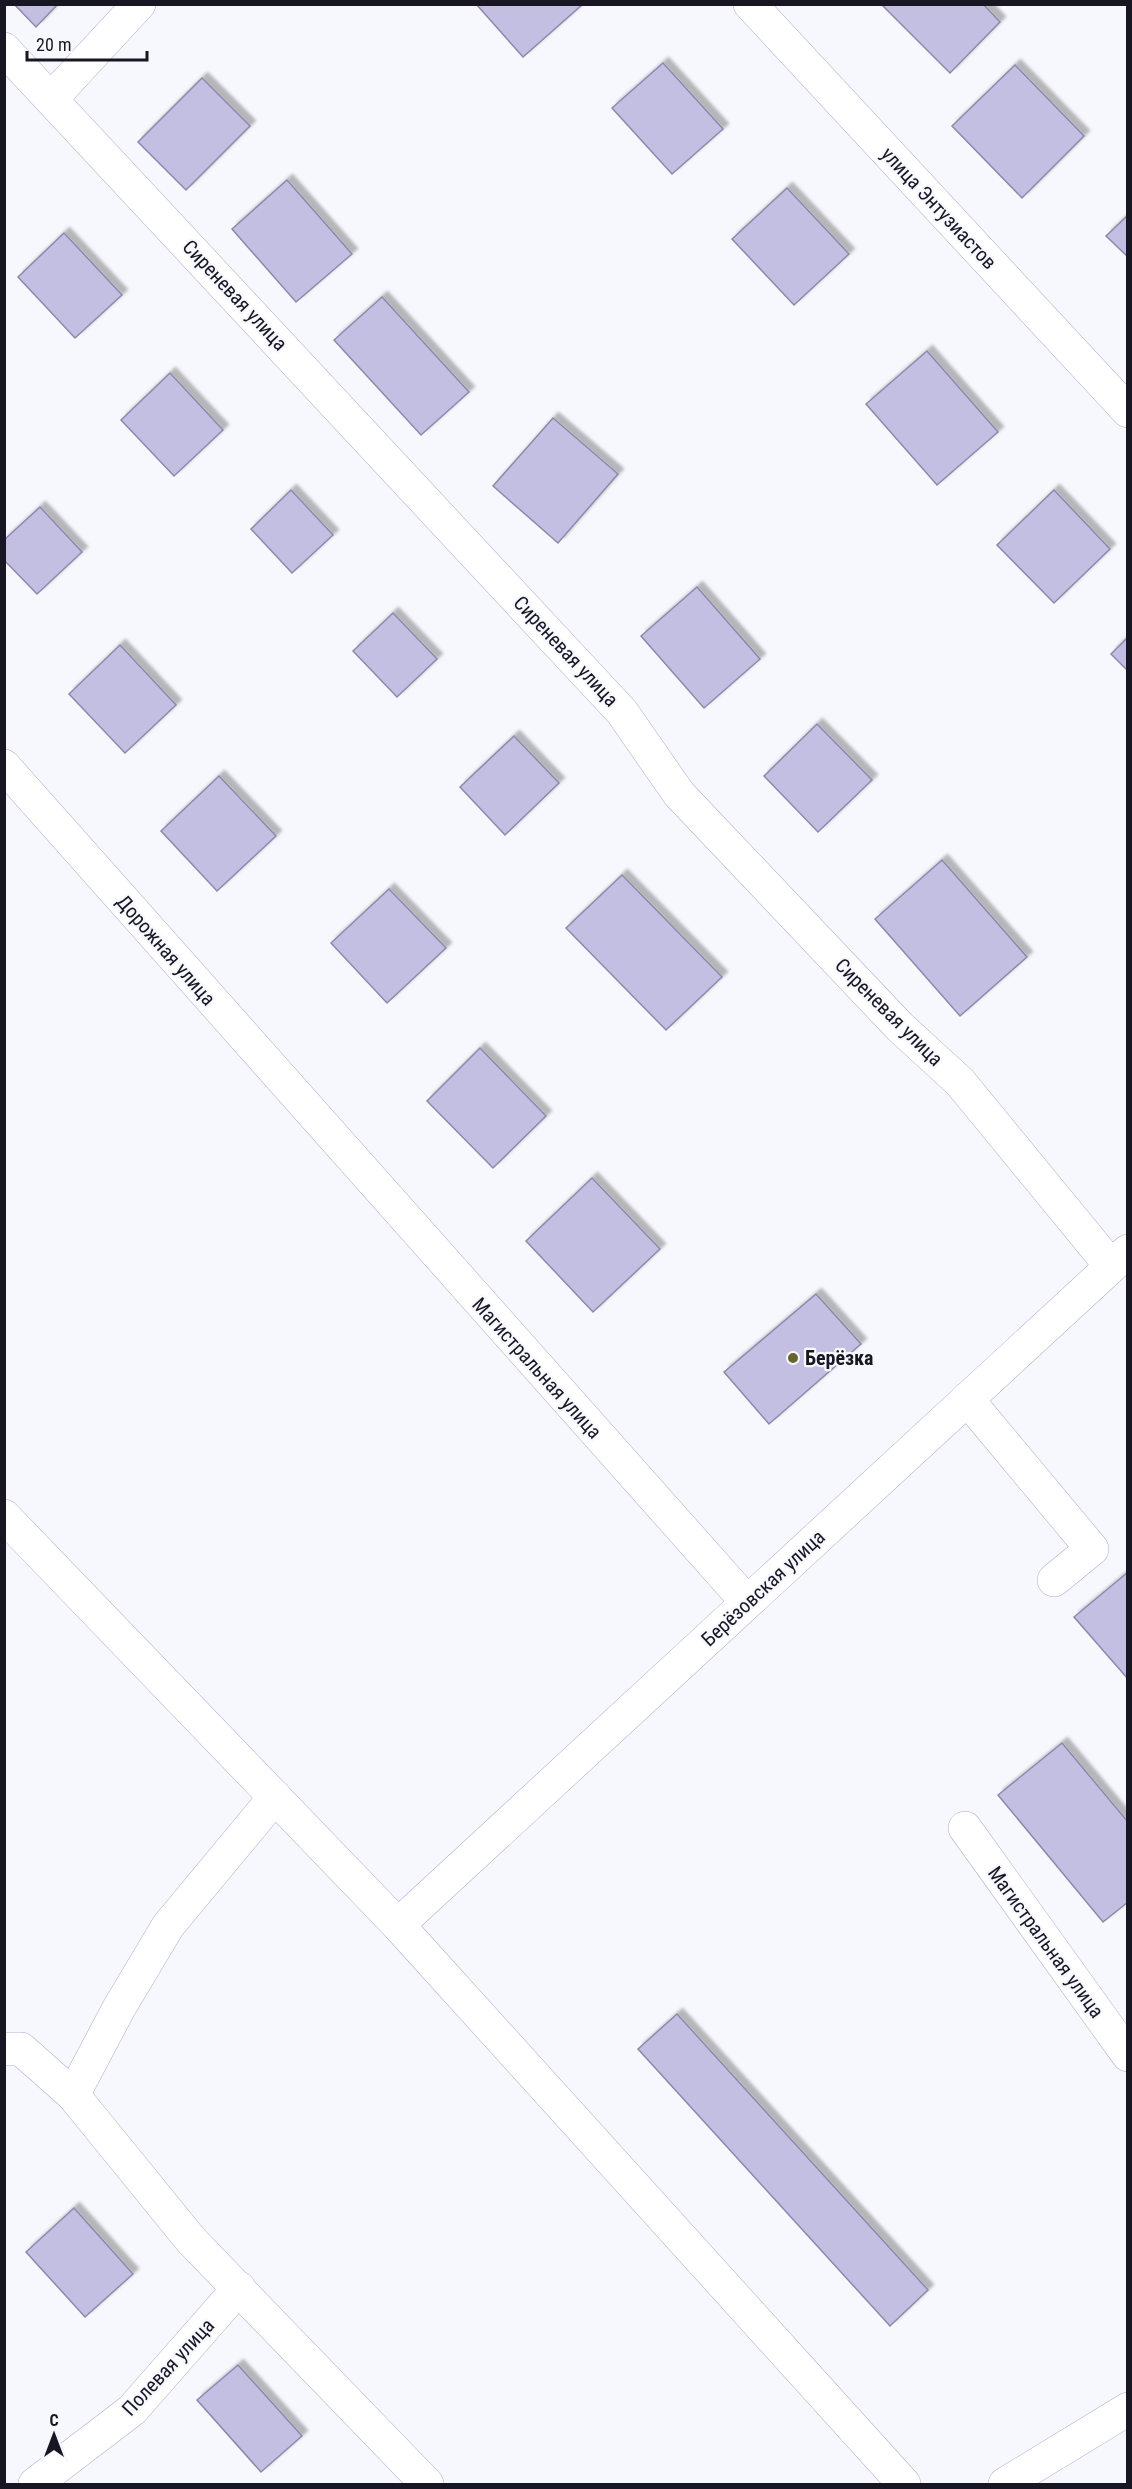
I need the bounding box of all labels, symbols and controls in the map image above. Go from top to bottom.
scale bar [27,24,147,62]
text: 20 m [36,34,71,55]
street label: улица Энтузиастов [876,142,1002,274]
street label: Сиреневая улица [178,235,292,355]
street label: Сиреневая улица [509,591,623,711]
street label: Дорожная улица [111,890,221,1010]
street label: Сиреневая улица [830,953,948,1071]
street label: Магистральная улица [467,1292,607,1444]
place label: Берёзка [805,1346,874,1370]
marker: Берёзка [786,1351,800,1365]
street label: Берёзовская улица [696,1525,830,1651]
street label: Магистральная улица [983,1861,1109,2023]
street label: Полевая улица [117,2313,219,2421]
north arrow [24,2405,84,2465]
text: С [49,2411,59,2430]

